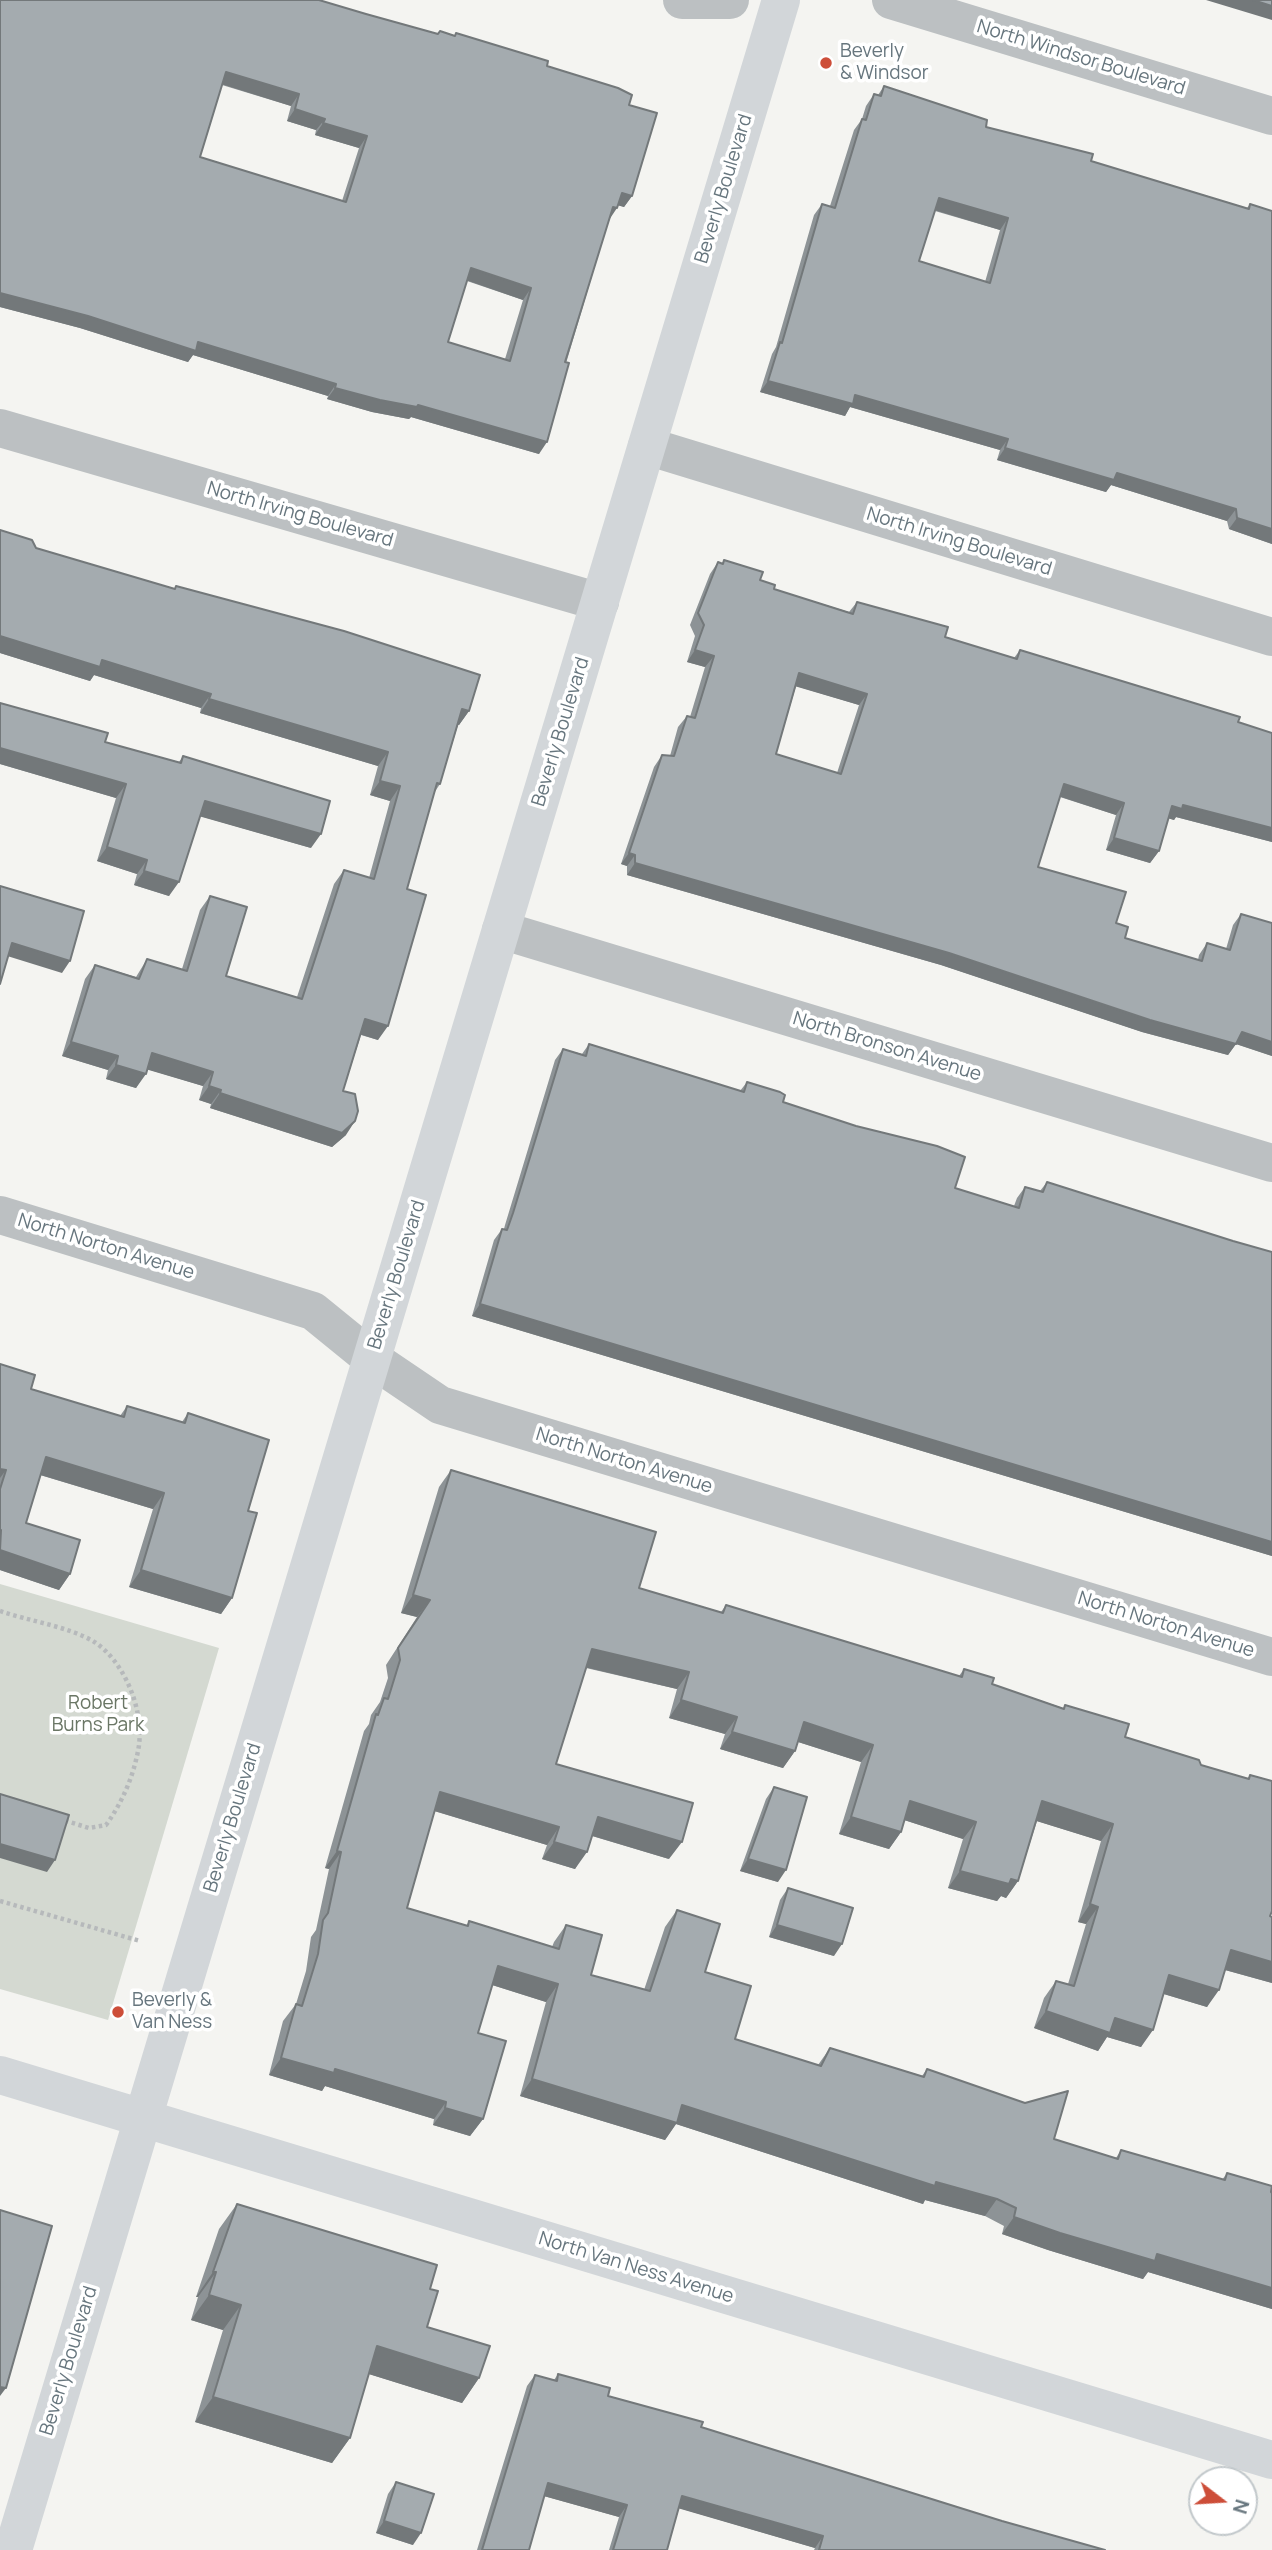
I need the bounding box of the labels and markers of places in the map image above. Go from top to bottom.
place label: Beverly & Windsor [840,41,929,85]
marker: Beverly & Windsor [818,55,834,71]
place label: Beverly & Van Ness [132,1990,212,2034]
marker: Beverly & Van Ness [110,2004,126,2020]

